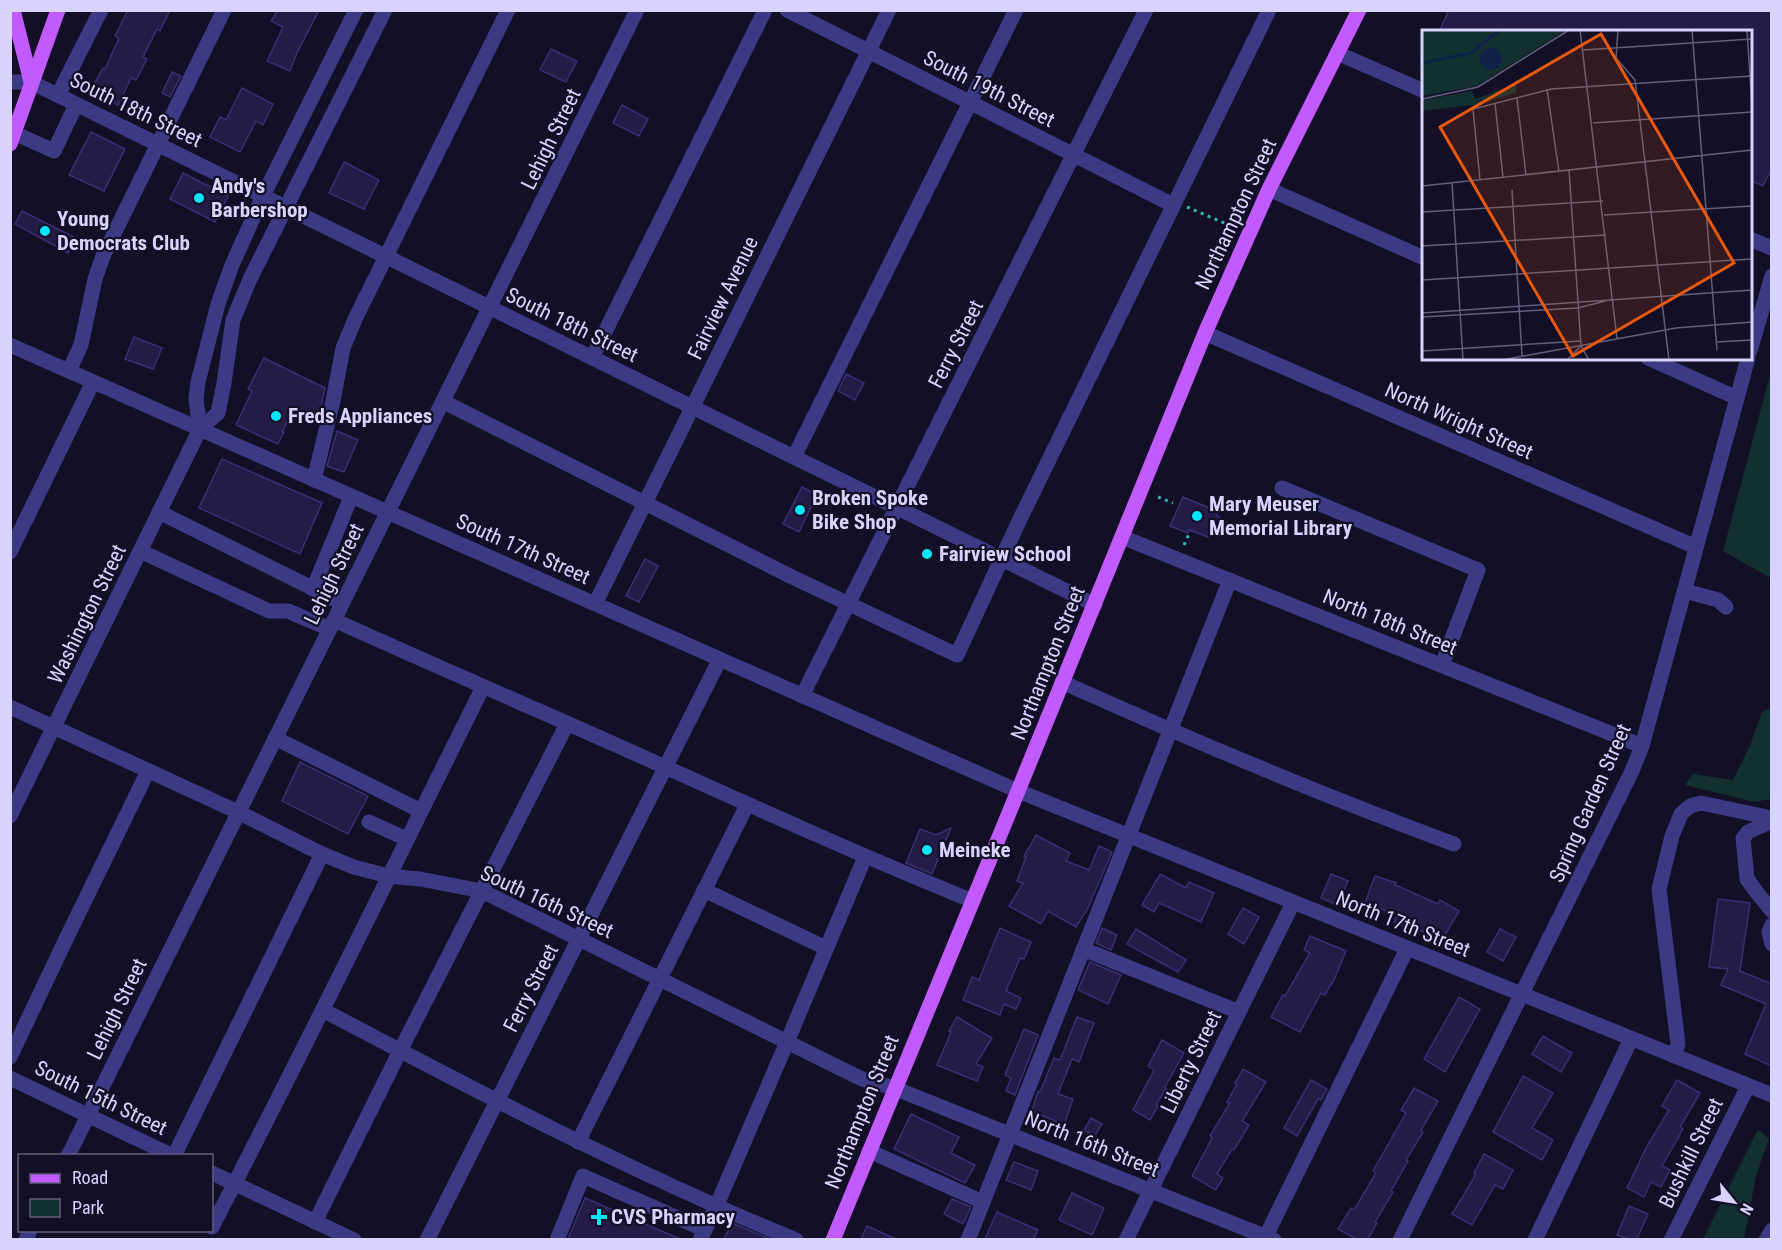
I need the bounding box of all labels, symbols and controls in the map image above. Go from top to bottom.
inset map [1422,30,1752,360]
street label: South 19th Street [919,46,1059,132]
street label: South 18th Street [66,68,206,152]
street label: Lehigh Street [516,85,586,193]
street label: Northampton Street [1191,135,1281,293]
place label: Andy's Barbershop [211,174,308,222]
marker: Andy's Barbershop [192,191,206,205]
place label: Young Democrats Club [57,207,190,255]
marker: Young Democrats Club [38,224,52,238]
street label: Fairview Avenue [683,232,763,363]
street label: South 18th Street [502,283,642,367]
street label: Ferry Street [924,296,988,392]
street label: North Wright Street [1381,378,1537,464]
place label: Freds Appliances [288,404,432,428]
marker: Freds Appliances [269,409,283,423]
place label: Broken Spoke Bike Shop [812,486,928,534]
place label: Mary Meuser Memorial Library [1209,492,1353,540]
marker: Broken Spoke Bike Shop [793,503,807,517]
street label: South 17th Street [452,509,594,589]
marker: Mary Meuser Memorial Library [1190,509,1204,523]
street label: Lehigh Street [299,520,369,628]
street label: Washington Street [43,541,131,687]
place label: Fairview School [939,542,1071,566]
marker: Fairview School [920,547,934,561]
street label: Northampton Street [1006,583,1090,743]
street label: North 18th Street [1319,584,1461,660]
street label: Spring Garden Street [1544,720,1636,886]
place label: Meineke [939,838,1011,862]
marker: Meineke [920,843,934,857]
street label: South 16th Street [477,861,617,943]
street label: North 17th Street [1332,886,1474,962]
street label: Ferry Street [499,940,563,1036]
street label: Lehigh Street [82,955,152,1063]
street label: Liberty Street [1156,1007,1226,1117]
street label: Northampton Street [820,1032,904,1192]
street label: South 15th Street [31,1056,171,1140]
street label: Bushkill Street [1654,1094,1728,1212]
street label: North 16th Street [1021,1106,1163,1182]
legend [18,1154,213,1232]
text: Road [72,1167,108,1188]
north arrow [1704,1172,1764,1232]
text: Park [72,1197,104,1218]
text: N [1736,1200,1757,1218]
place label: CVS Pharmacy [611,1205,736,1229]
marker: CVS Pharmacy [592,1210,606,1224]

